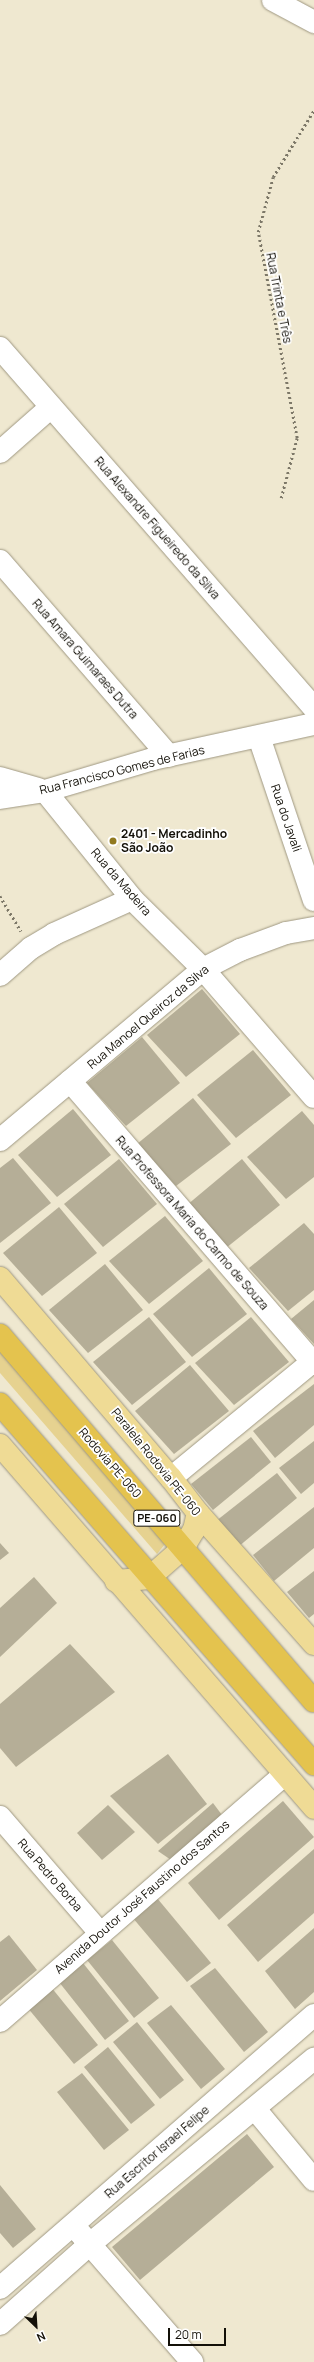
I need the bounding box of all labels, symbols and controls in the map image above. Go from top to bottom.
street label: Rua Trinta e Três [263,251,295,345]
street label: Rua Alexandre Figueiredo da Silva [91,454,223,602]
street label: Rua Amara Guimaraes Dutra [29,596,141,722]
street label: Rua Francisco Gomes de Farias [38,742,206,798]
street label: Rua do Javali [268,782,304,854]
place label: 2401 - Mercadinho São João [121,827,227,855]
marker: 2401 - Mercadinho São João [108,836,118,846]
street label: Rua da Madeira [88,845,154,919]
street label: Rua Manoel Queiroz da Silva [84,962,212,1072]
street label: Rua Professora Maria do Carmo de Souza [113,1133,271,1313]
street label: Paralela Rodovia PE-060 [108,1405,204,1519]
street label: Rodovia PE-060 [76,1425,144,1501]
road number: PE-060 [133,1509,181,1527]
street label: Avenida Doutor José Faustino dos Santos [52,1817,232,1977]
street label: Rua Pedro Borba [15,1836,85,1914]
street label: Rua Escritor Israel Felipe [102,2103,212,2201]
north arrow [16,2306,56,2346]
scale bar [170,2320,228,2346]
text: 20 m [175,2326,202,2343]
text: N [35,2329,48,2346]

